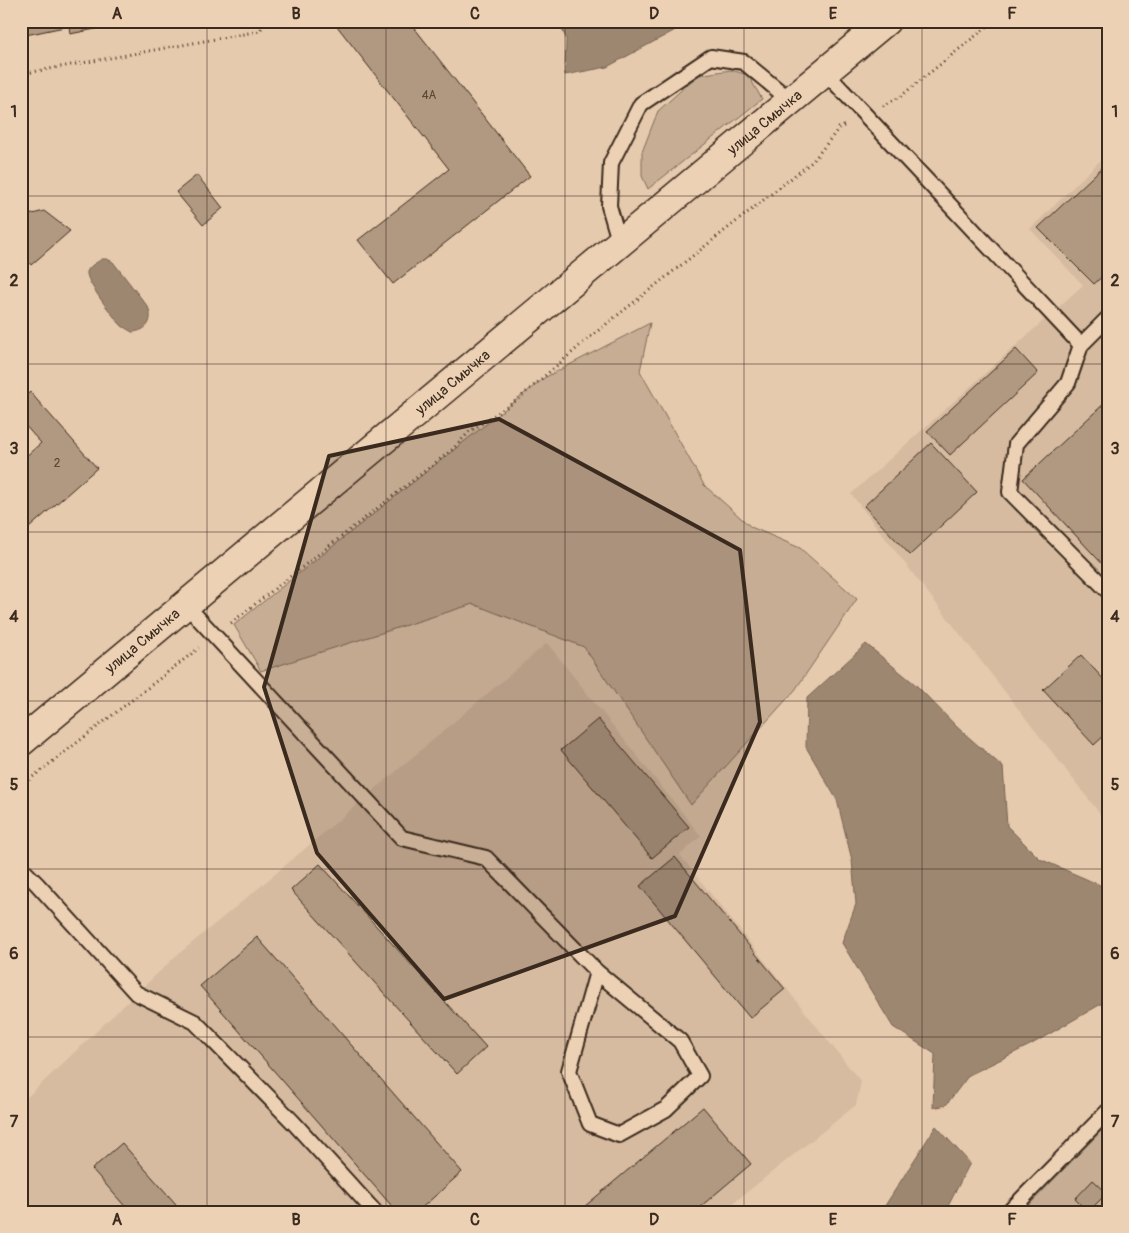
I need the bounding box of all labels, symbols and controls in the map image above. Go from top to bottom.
text: A [112,4,123,24]
text: B [291,4,301,24]
text: C [470,4,480,24]
text: D [649,4,659,24]
text: E [829,4,838,24]
text: F [1007,4,1017,24]
street label: улица Смычка [722,86,806,160]
house number: 4А [422,88,437,103]
text: 1 [11,102,17,122]
text: 1 [1112,102,1118,122]
text: 2 [10,271,19,291]
text: 2 [1111,271,1120,291]
street label: улица Смычка [411,345,494,419]
text: 3 [10,439,19,459]
text: 3 [1111,439,1120,459]
house number: 2 [54,456,61,471]
street label: улица Смычка [100,604,184,678]
text: 4 [9,607,19,627]
text: 4 [1110,607,1120,627]
text: 5 [10,775,19,795]
text: 5 [1111,775,1120,795]
text: 6 [9,944,19,964]
text: 6 [1110,944,1120,964]
text: 7 [10,1112,19,1132]
text: 7 [1111,1112,1120,1132]
text: A [112,1210,123,1230]
text: B [291,1210,301,1230]
text: C [470,1210,480,1230]
text: D [649,1210,659,1230]
text: E [829,1210,838,1230]
text: F [1007,1210,1017,1230]

